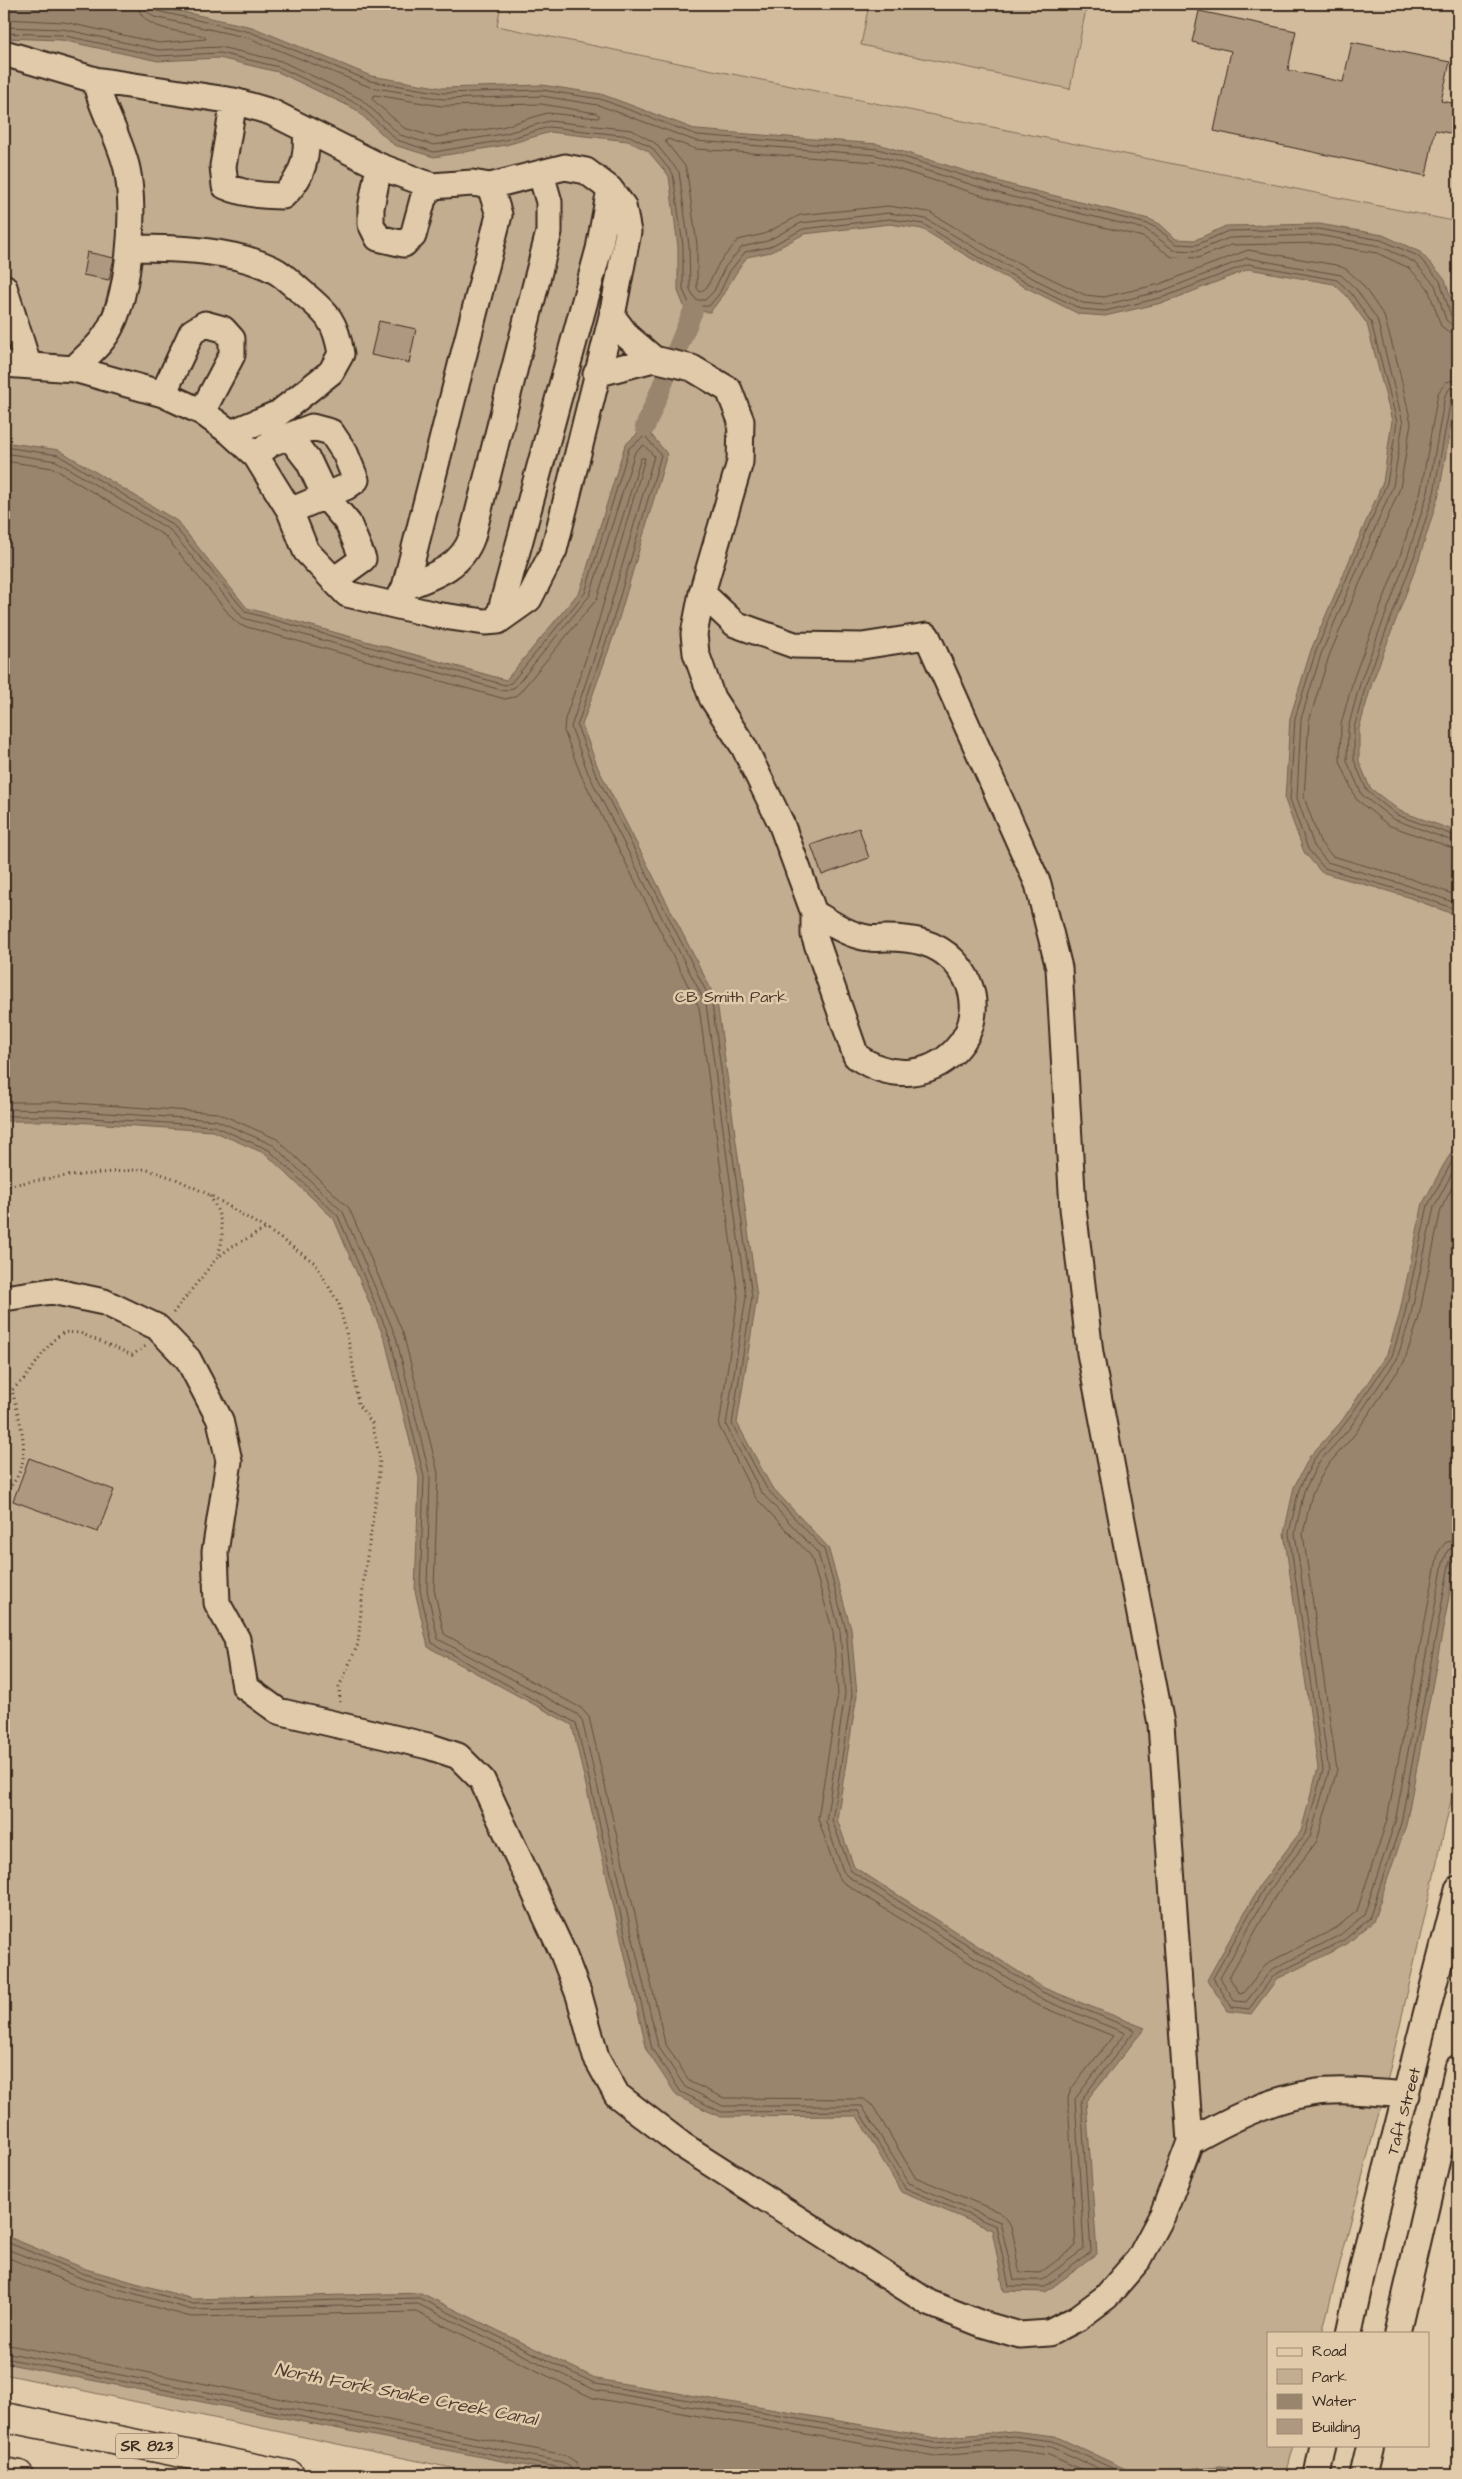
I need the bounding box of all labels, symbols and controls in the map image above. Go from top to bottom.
park label: CB Smith Park [675,986,787,1008]
street label: Taft Street [1382,2065,1426,2157]
legend [1267,2332,1430,2446]
text: Road [1312,2341,1347,2362]
water label: North Fork Snake Creek Canal [273,2357,541,2433]
text: Park [1312,2367,1347,2388]
text: Water [1312,2391,1356,2412]
text: Building [1312,2417,1360,2439]
road number: SR 823 [116,2434,178,2458]

